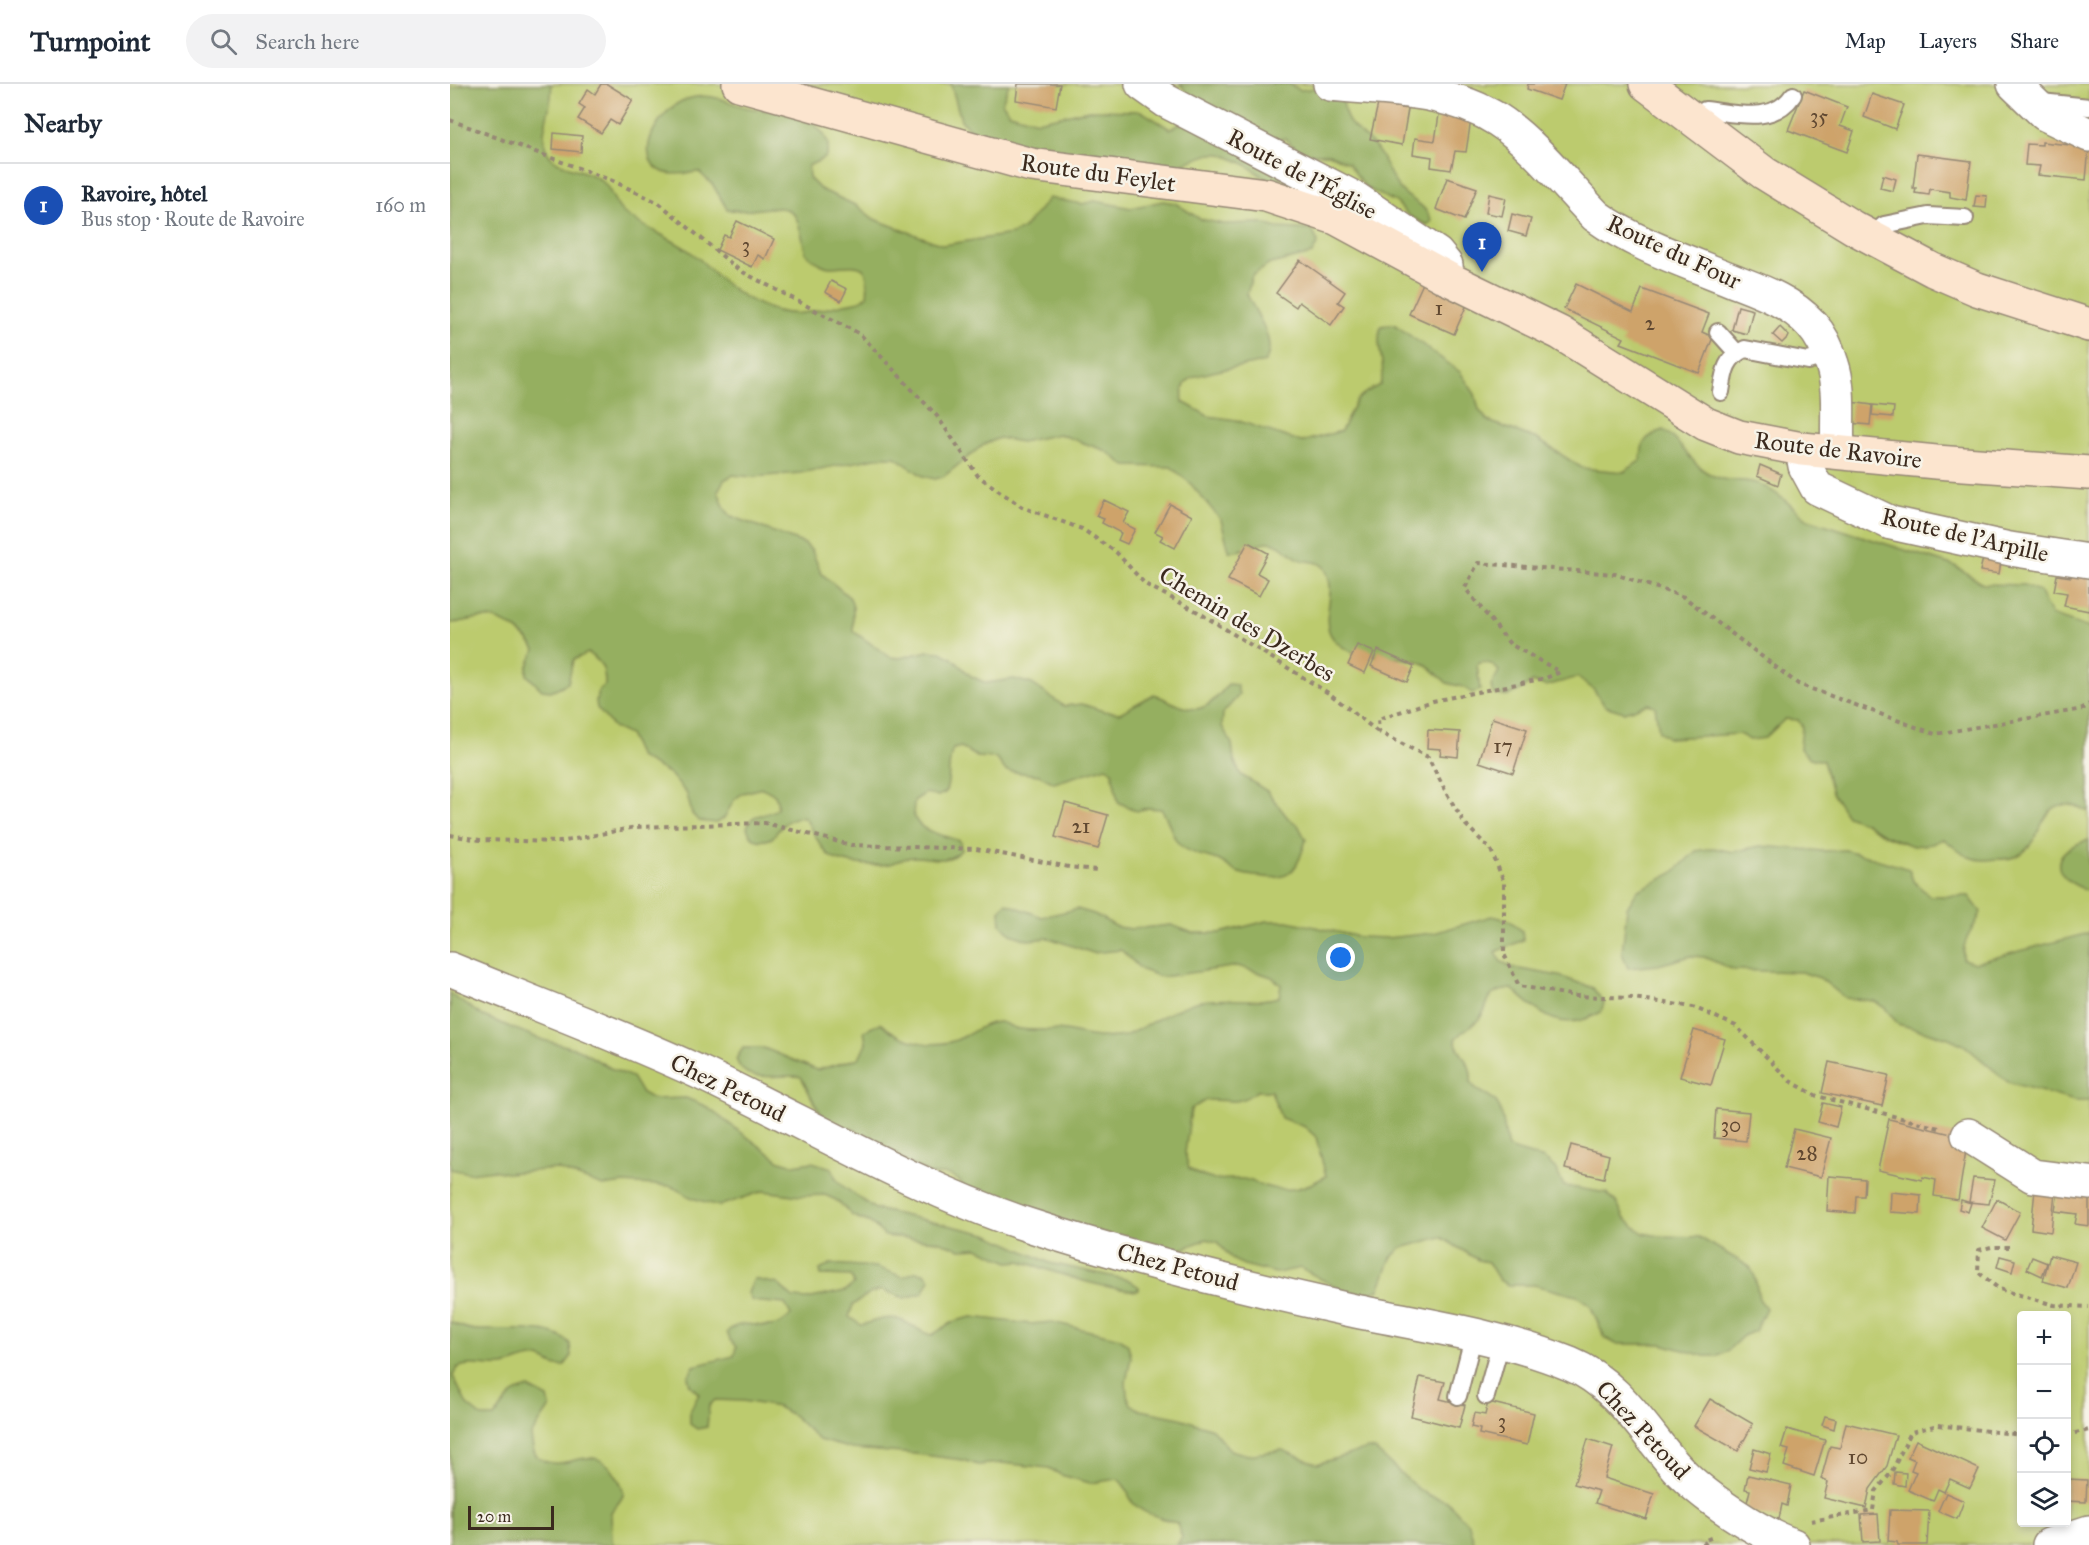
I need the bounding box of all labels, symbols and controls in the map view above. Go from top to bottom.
search box [186,14,606,68]
text: Turnpoint [30,24,150,59]
icon: search [207,25,240,58]
text: Search here [255,28,359,55]
text: Map [1845,28,1886,54]
text: Layers [1919,28,1977,54]
text: Share [2010,28,2059,54]
house number: 35 [1810,103,1828,129]
text: Nearby [24,107,102,139]
street label: Route de l'Église [1222,122,1382,226]
street label: Route du Feylet [1018,147,1178,199]
text: Ravoire, hôtel [81,180,207,207]
text: 1 [40,193,47,217]
text: 160 m [375,193,426,217]
text: Bus stop · Route de Ravoire [81,207,304,231]
street label: Route du Four [1602,208,1746,296]
pin: 1 [1462,222,1502,272]
house number: 3 [742,232,750,258]
house number: 1 [1435,295,1443,321]
house number: 2 [1645,310,1656,336]
street label: Route de Ravoire [1753,425,1923,475]
street label: Route de l'Arpille [1878,501,2052,569]
street label: Chemin des Dzerbes [1154,560,1340,688]
house number: 17 [1493,733,1513,759]
house number: 21 [1072,813,1090,839]
your location [1326,943,1355,972]
street label: Chez Petoud [665,1047,791,1129]
house number: 30 [1721,1112,1741,1138]
house number: 28 [1796,1140,1818,1166]
street label: Chez Petoud [1114,1236,1242,1298]
map controls [2017,1311,2071,1527]
button: + [2017,1311,2071,1365]
button: − [2017,1365,2071,1419]
street label: Chez Petoud [1590,1374,1696,1486]
house number: 3 [1498,1408,1506,1434]
button: locate [2017,1419,2071,1473]
house number: 10 [1848,1444,1868,1470]
button: layers [2017,1473,2071,1527]
scale bar [468,1503,554,1530]
text: 20 m [477,1507,511,1526]

